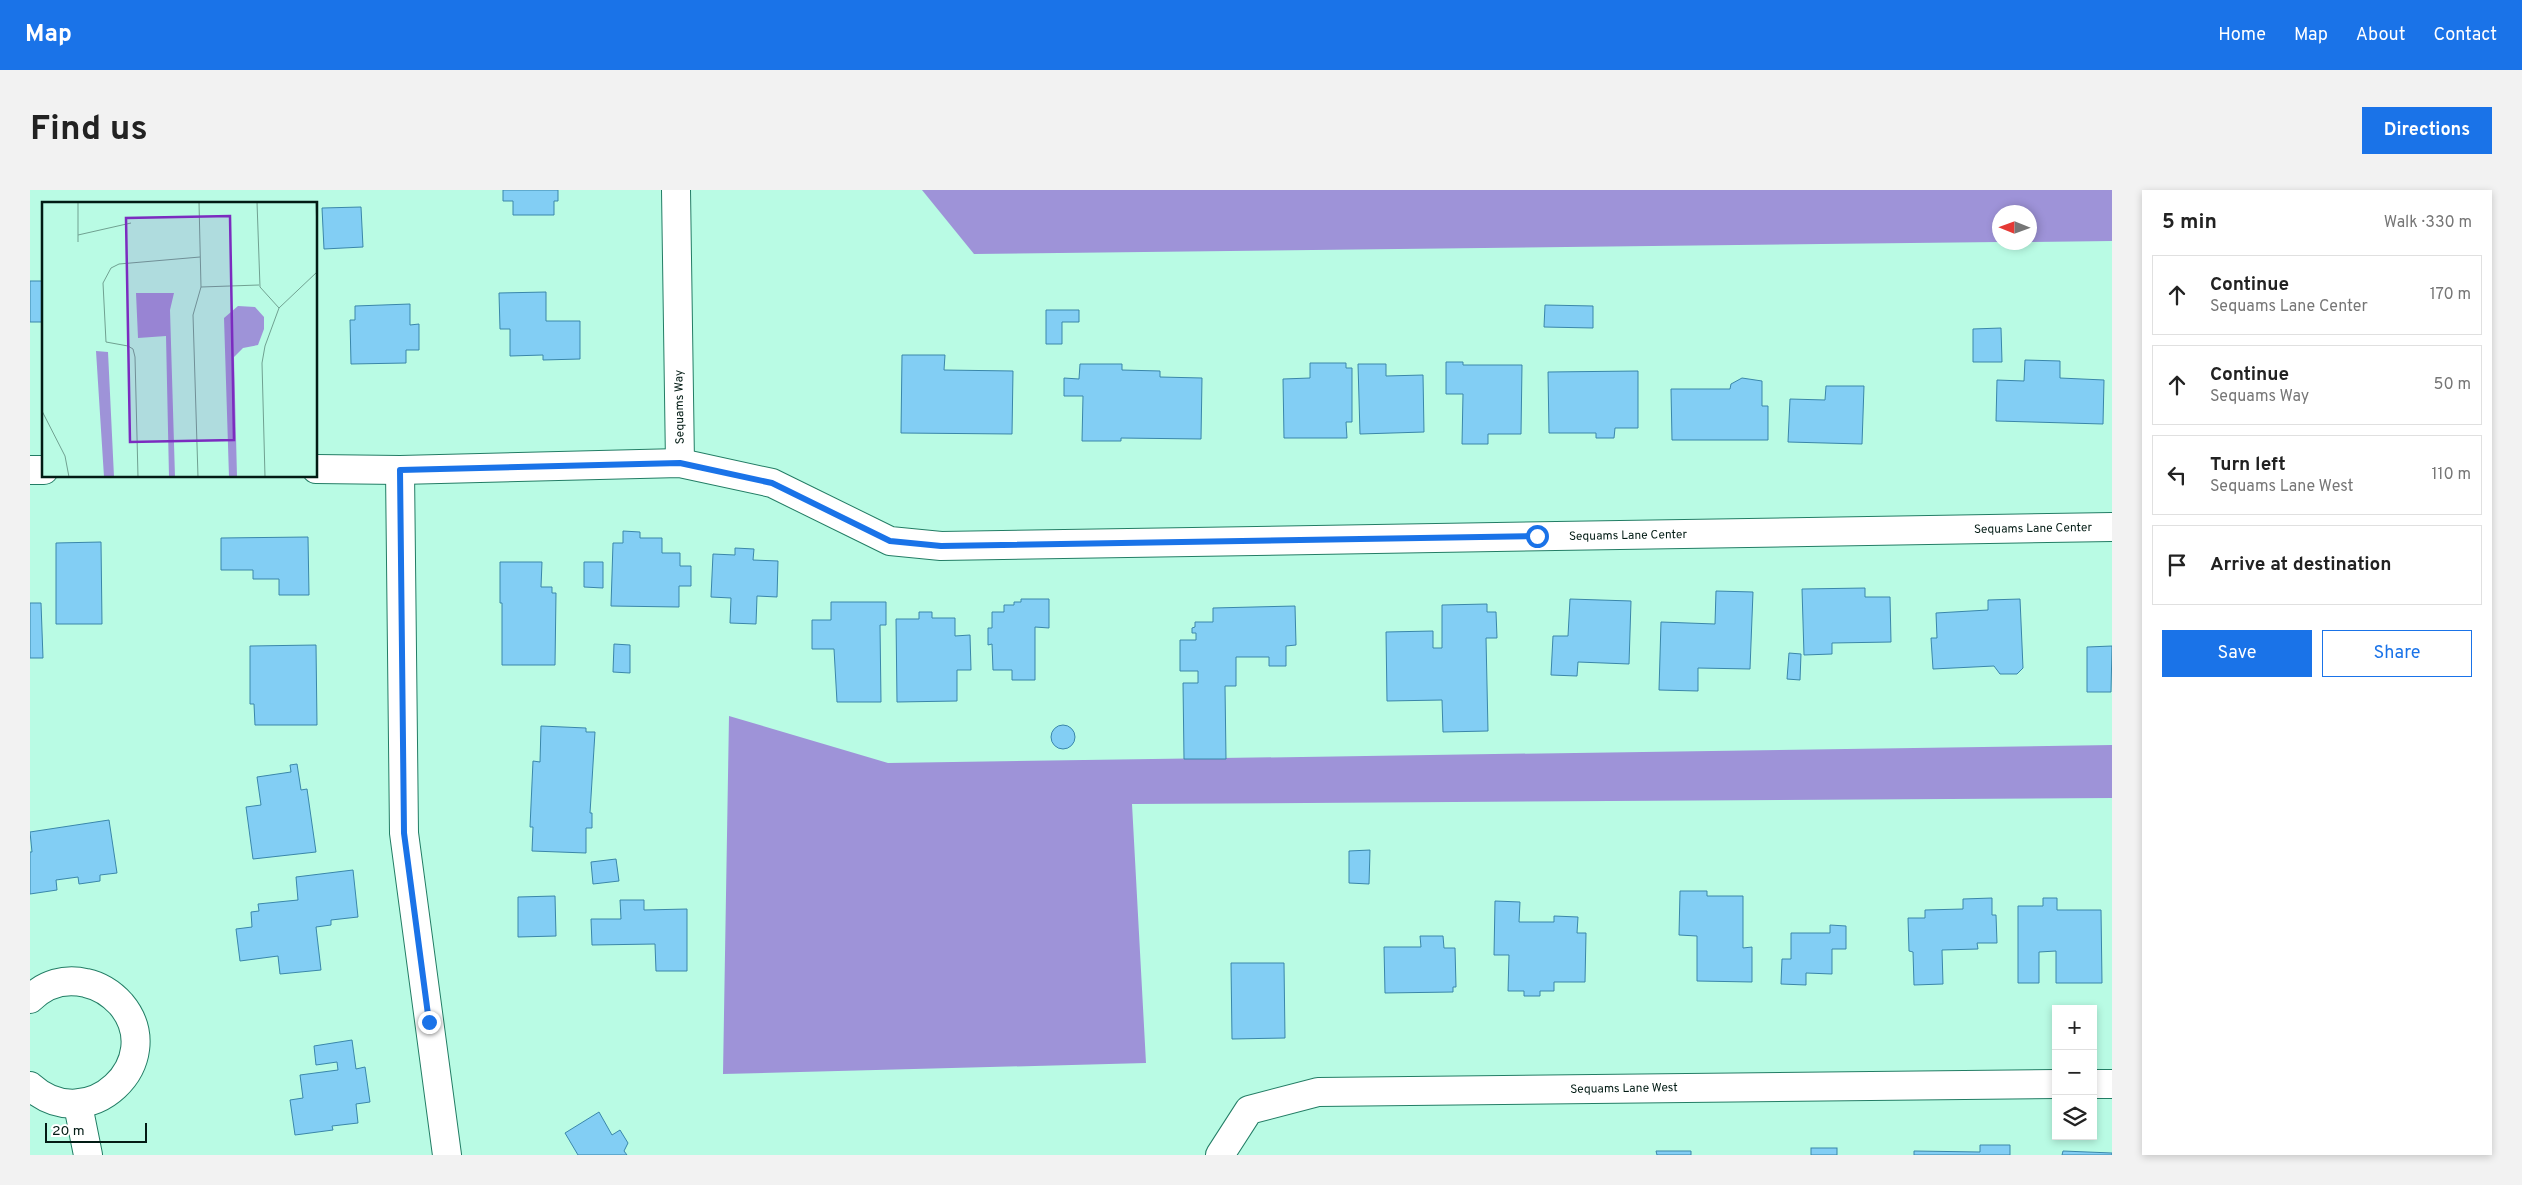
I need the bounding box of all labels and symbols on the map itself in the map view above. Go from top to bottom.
inset map [42,202,318,478]
north arrow [1992,205,2037,250]
street label: Sequams Way [671,370,689,444]
street label: Sequams Lane Center [1974,520,2093,538]
route start [1526,525,1549,548]
street label: Sequams Lane Center [1569,527,1688,545]
route end [418,1011,441,1034]
street label: Sequams Lane West [1570,1080,1678,1098]
scale bar [45,1120,148,1143]

